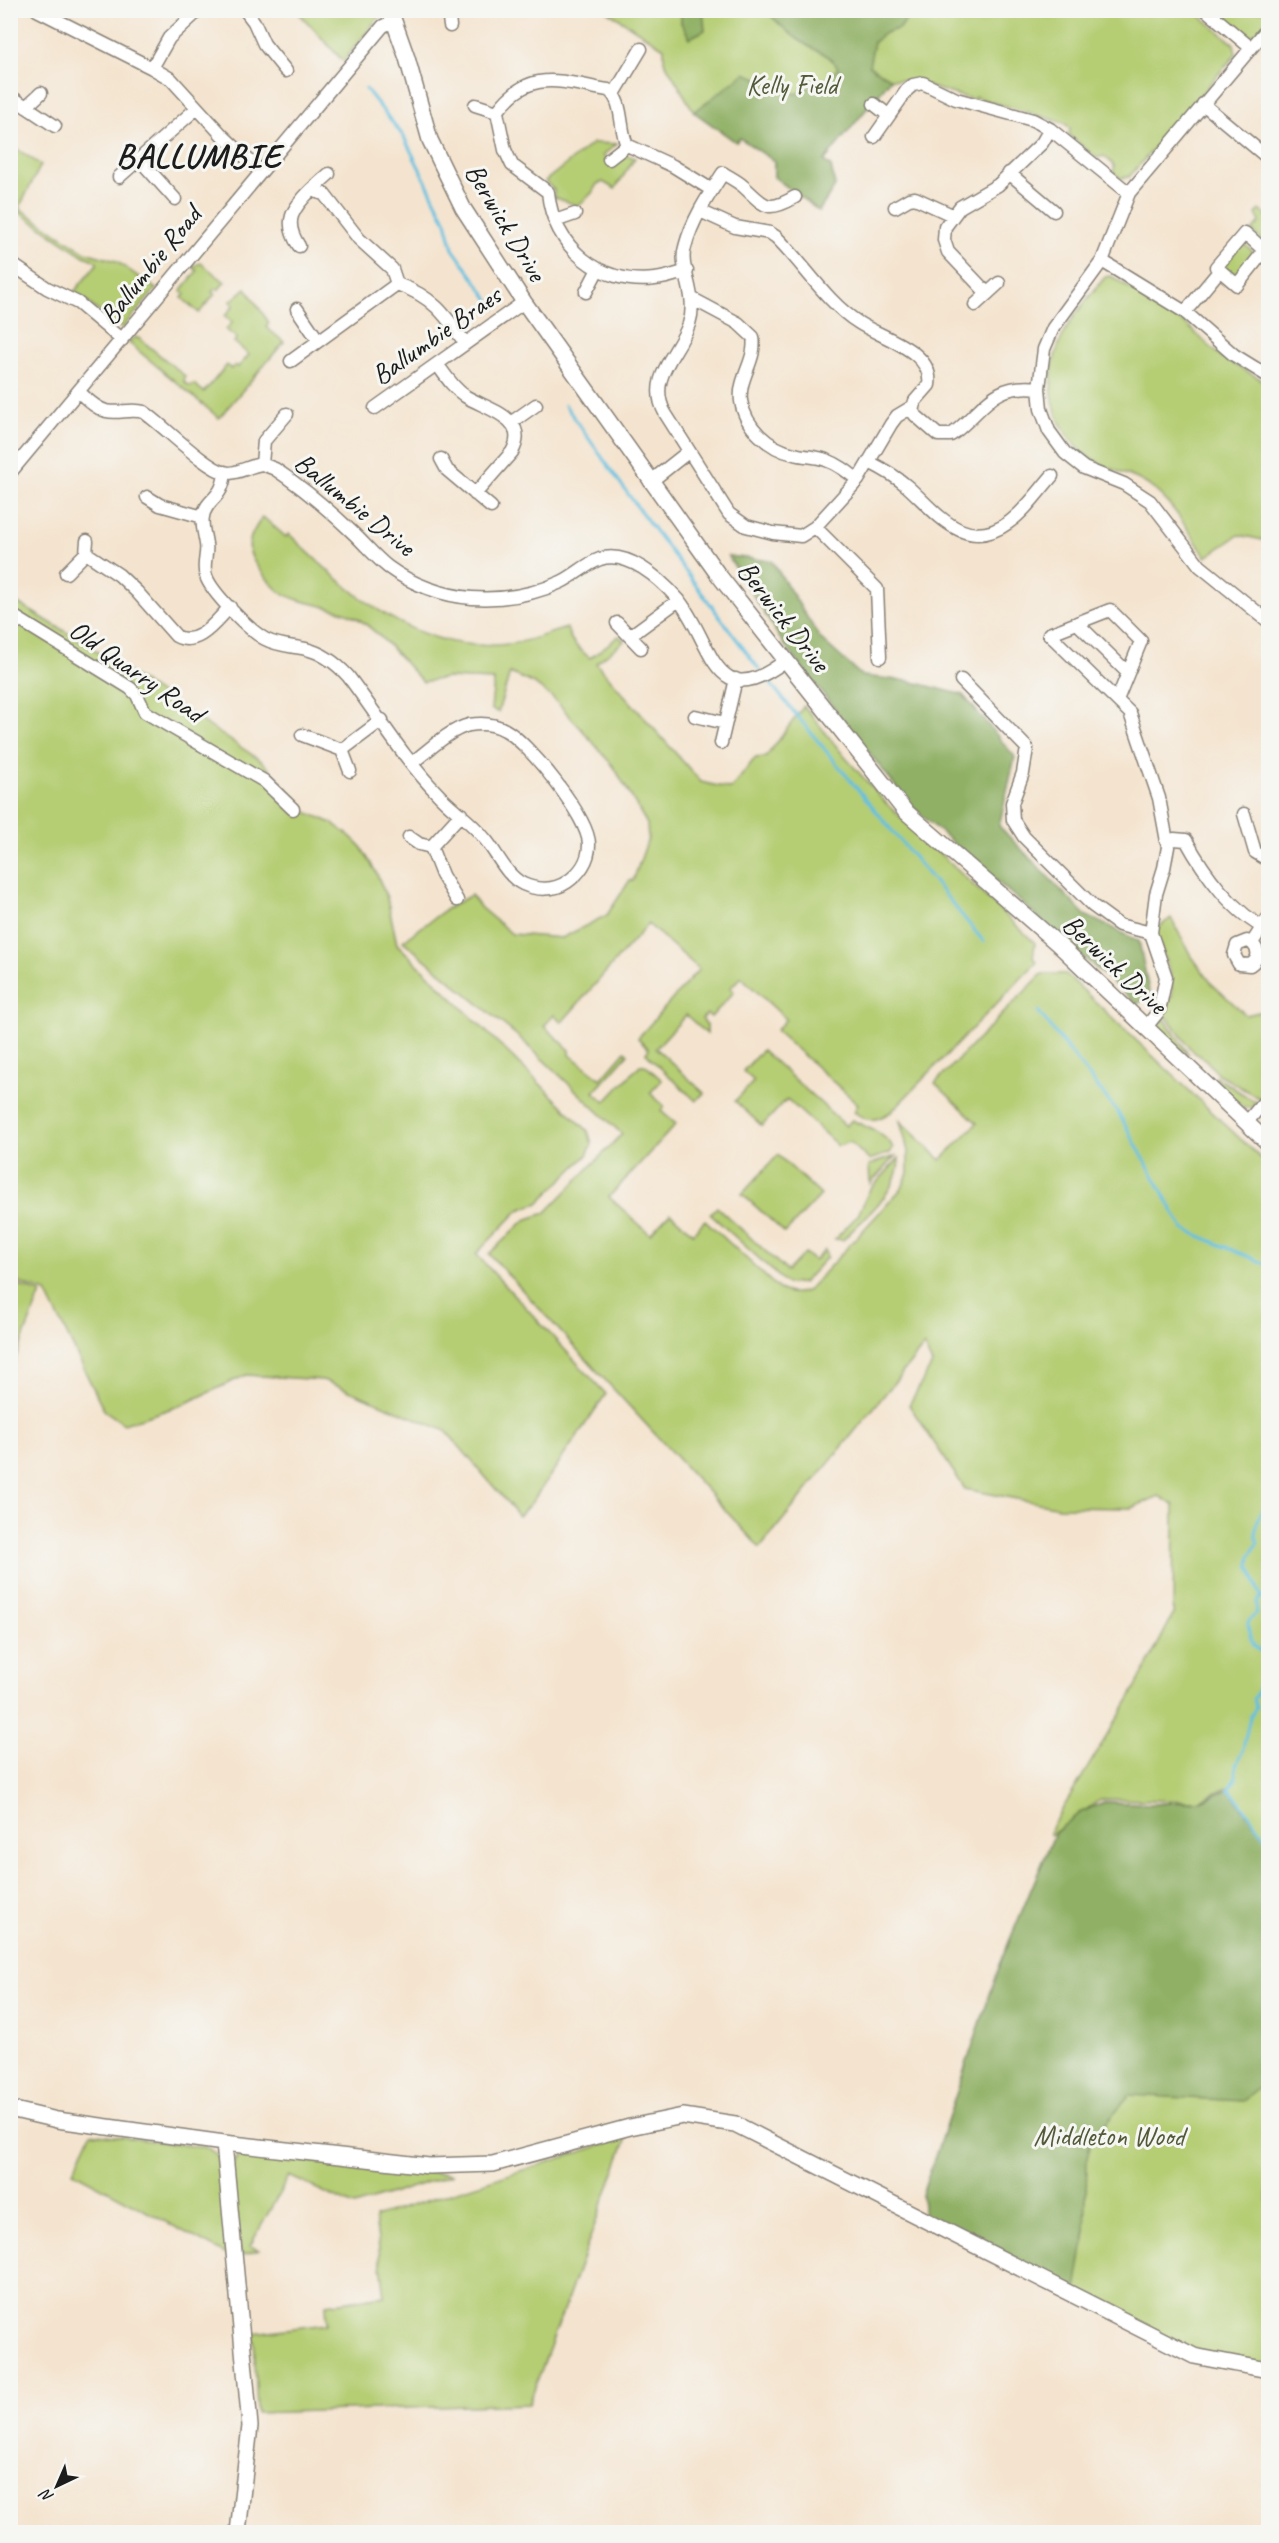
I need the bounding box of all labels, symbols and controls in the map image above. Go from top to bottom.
park label: Kelly Field [746,67,842,102]
district label: BALLUMBIE [116,134,285,177]
street label: Berwick Drive [457,157,556,289]
street label: Ballumbie Road [91,195,211,331]
street label: Ballumbie Braes [364,276,510,392]
street label: Ballumbie Drive [287,445,424,565]
street label: Berwick Drive [730,554,839,680]
street label: Old Quarry Road [63,612,215,733]
street label: Berwick Drive [1055,907,1176,1023]
park label: Middleton Wood [1034,2118,1188,2153]
north arrow [27,2456,87,2516]
text: N [35,2483,58,2507]

